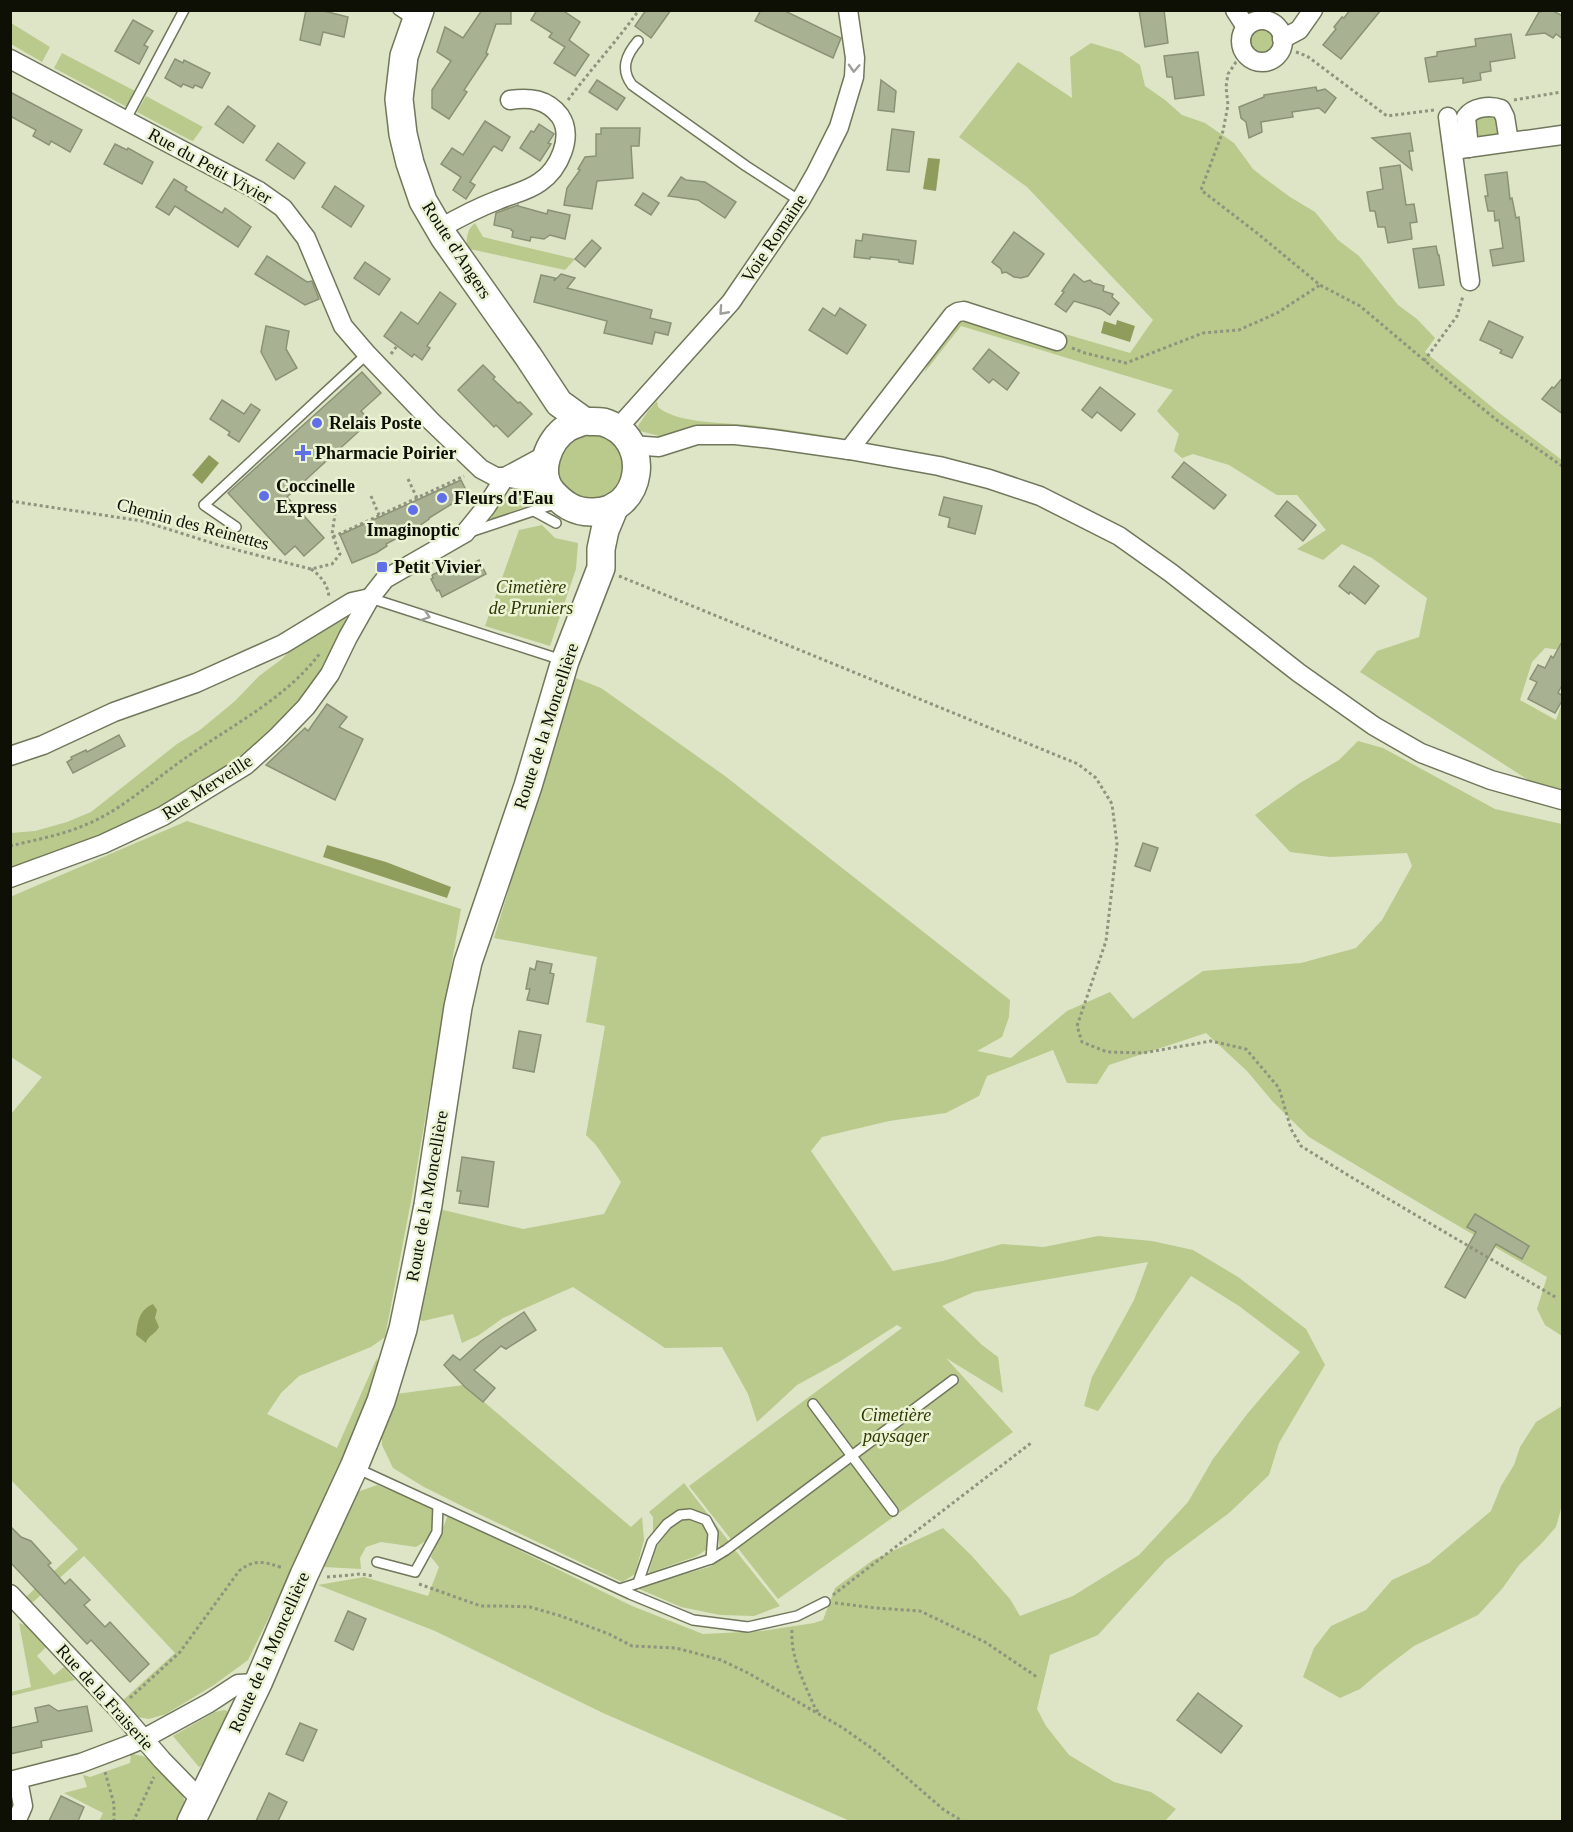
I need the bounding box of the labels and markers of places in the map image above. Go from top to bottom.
place label: Relais Poste [329,413,421,433]
marker: Relais Poste [310,416,324,430]
place label: Pharmacie Poirier [315,443,456,463]
marker: Pharmacie Poirier [296,446,310,460]
place label: Coccinelle Express [276,476,355,517]
place label: Fleurs d'Eau [454,488,554,508]
marker: Coccinelle Express [257,489,271,503]
marker: Fleurs d'Eau [435,491,449,505]
marker: Imaginoptic [406,503,420,517]
place label: Imaginoptic [366,520,460,540]
place label: Petit Vivier [394,557,481,577]
marker: Petit Vivier [375,560,389,574]

